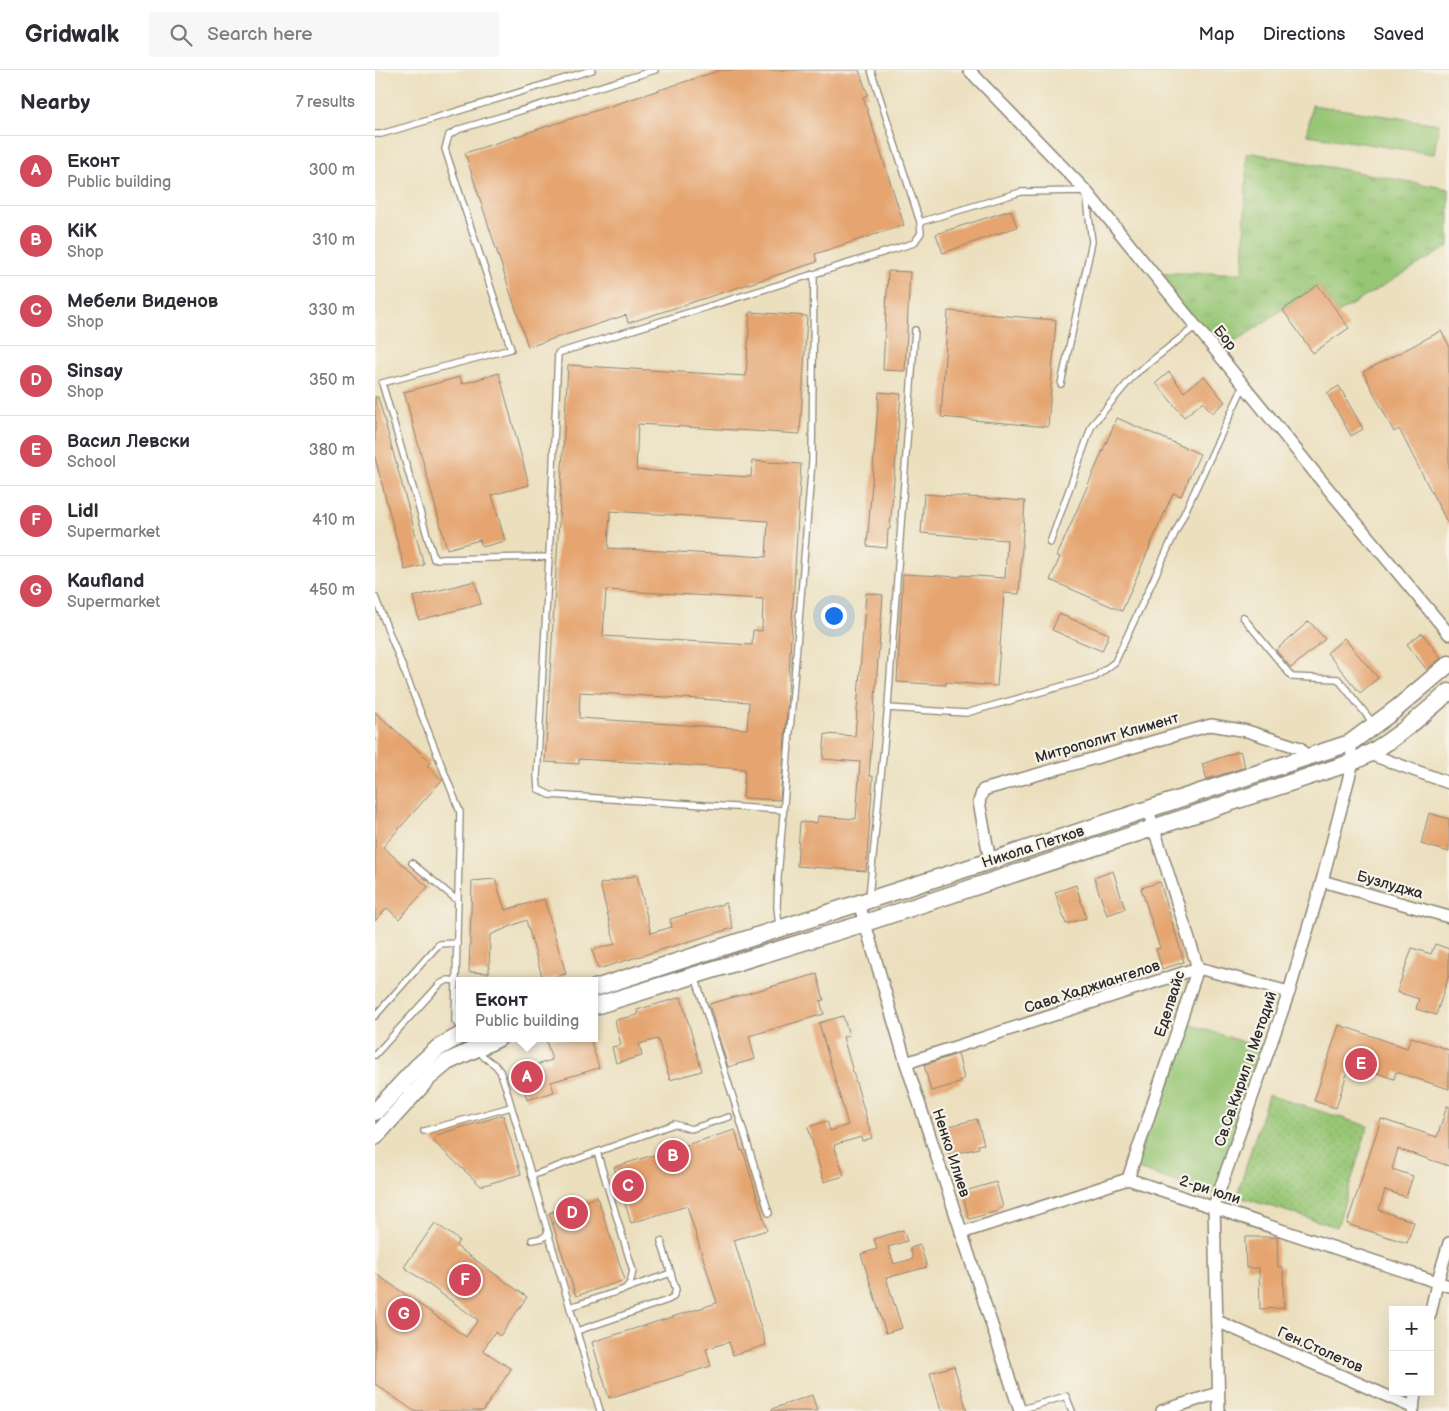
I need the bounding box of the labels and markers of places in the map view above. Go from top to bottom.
pin: E [1345,1045,1377,1083]
pin: A [511,1058,543,1096]
pin: B [657,1137,689,1175]
pin: C [612,1167,644,1205]
pin: D [556,1194,588,1232]
pin: F [449,1261,481,1299]
pin: G [388,1295,420,1333]

